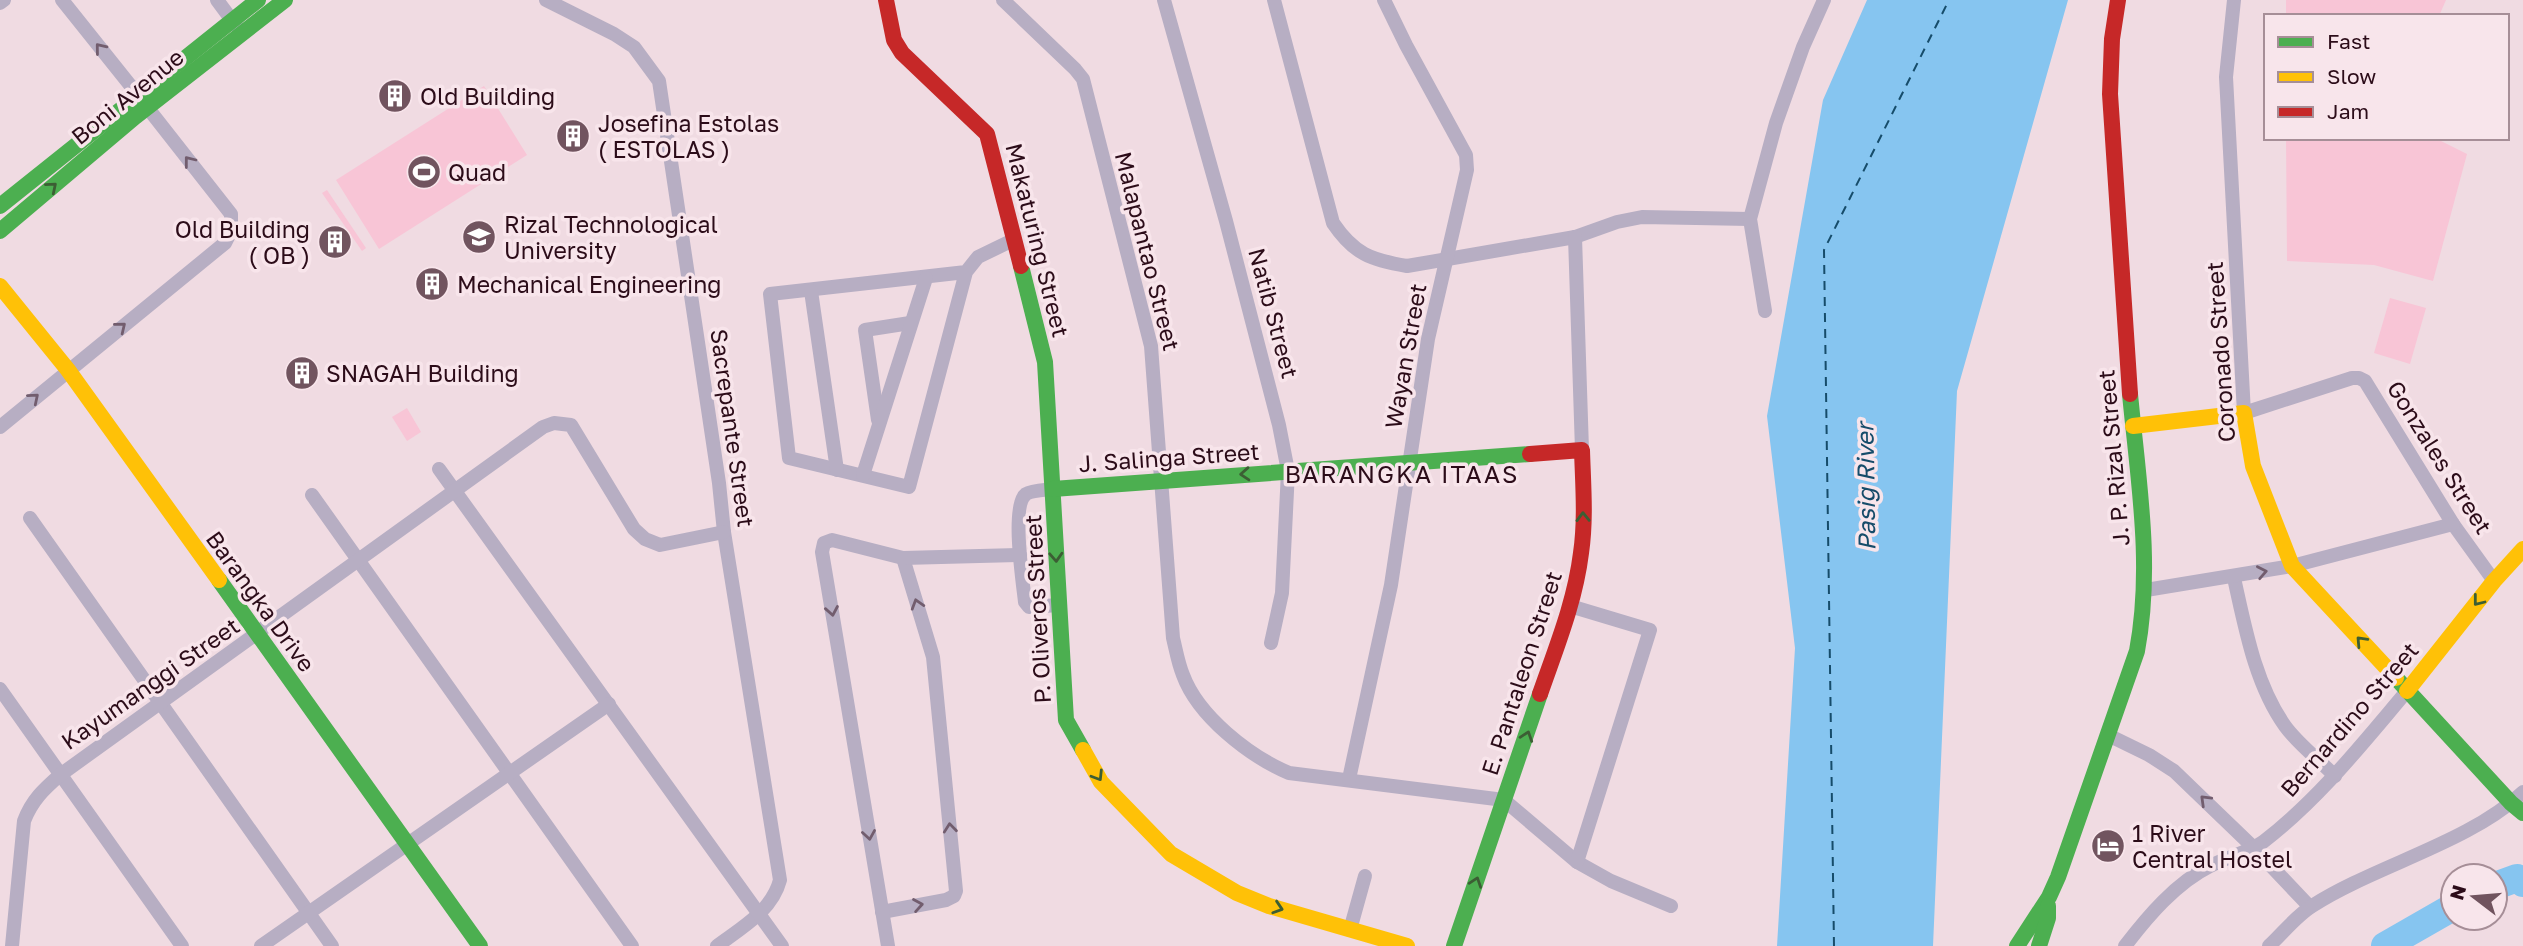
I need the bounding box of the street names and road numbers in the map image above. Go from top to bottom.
street label: Boni Avenue [65,42,189,150]
street label: Makaturing Street [1000,140,1076,340]
street label: Malapantao Street [1110,149,1186,353]
street label: Natib Street [1243,245,1305,381]
street label: Coronado Street [2200,261,2240,443]
street label: Wayan Street [1378,281,1432,431]
street label: Sacrepante Street [705,327,761,529]
street label: J. P. Rizal Street [2091,369,2135,547]
street label: Gonzales Street [2382,375,2498,539]
street label: J. Salinga Street [1078,437,1260,477]
street label: P. Oliveros Street [1018,514,1056,704]
street label: Barangka Drive [201,525,321,677]
street label: E. Pantaleon Street [1475,567,1567,779]
street label: Kayumanggi Street [56,611,244,755]
street label: Bernardino Street [2274,636,2424,802]

